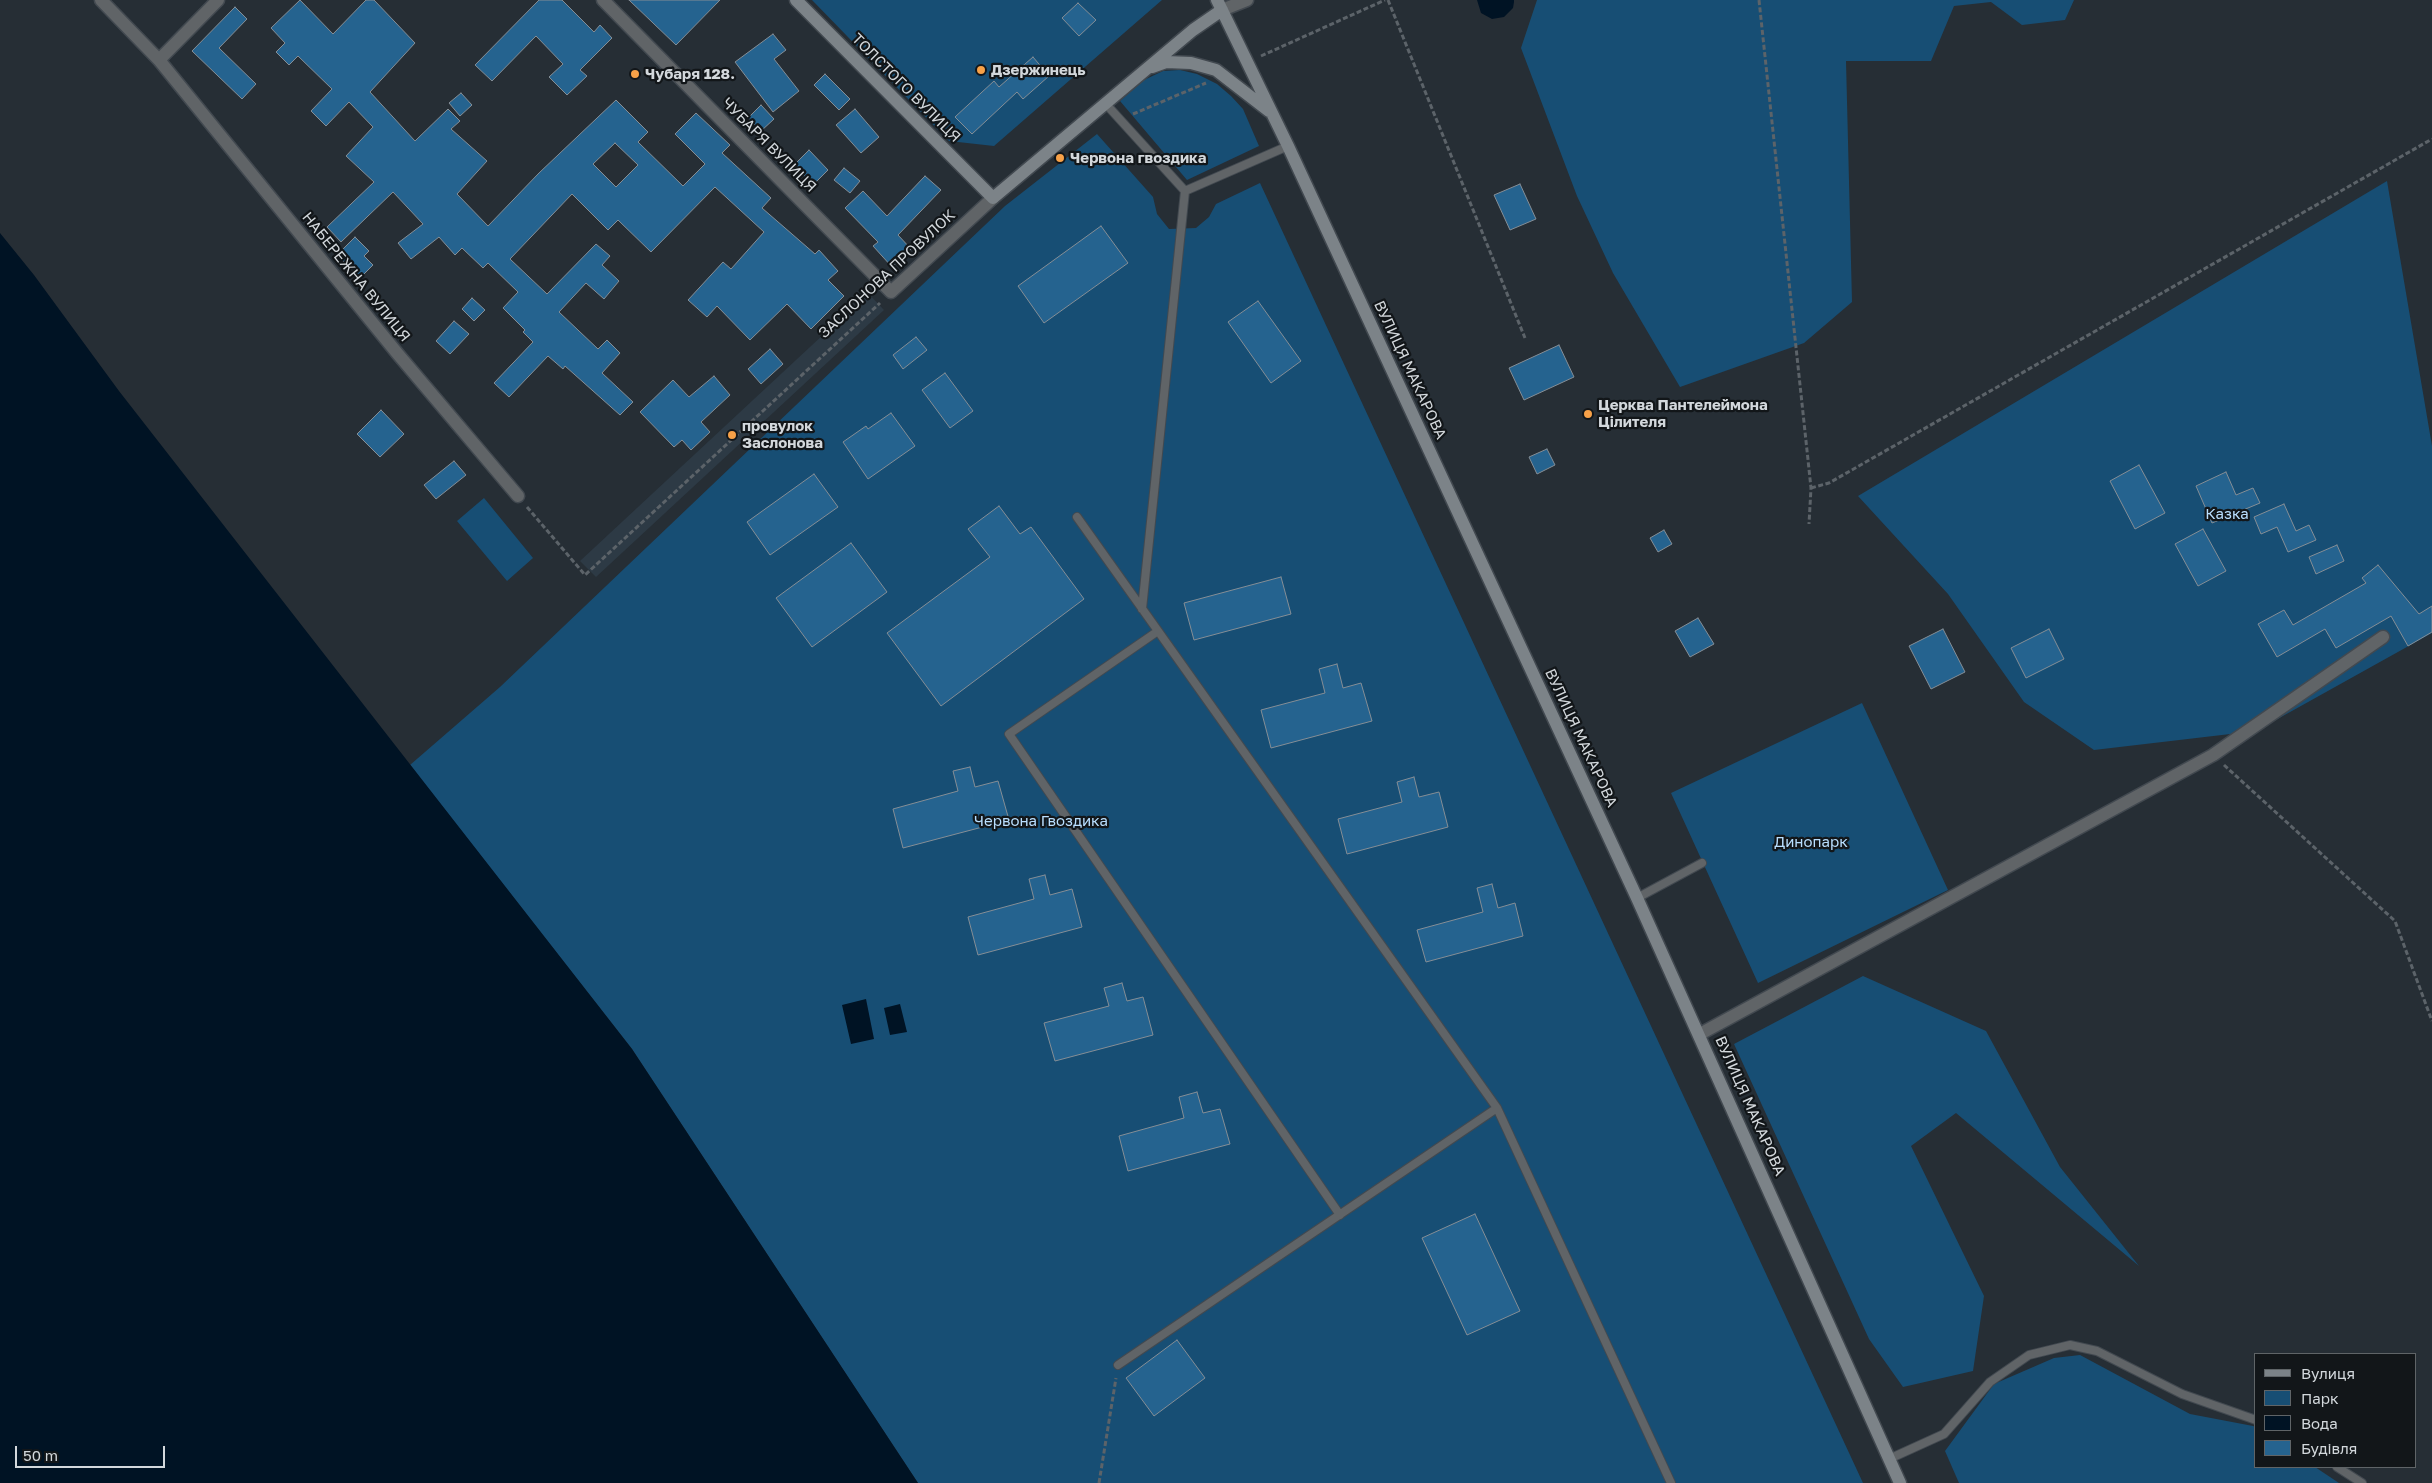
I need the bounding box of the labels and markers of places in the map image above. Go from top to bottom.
place label: Дзержинець [991,61,1086,79]
marker: Дзержинець [975,64,987,76]
place label: Чубаря 128. [645,65,735,83]
marker: Чубаря 128. [629,68,641,80]
place label: Червона гвоздика [1070,149,1206,167]
marker: Червона гвоздика [1054,152,1066,164]
place label: Церква Пантелеймона Цілителя [1598,396,1768,431]
marker: Церква Пантелеймона Цілителя [1582,408,1594,420]
place label: провулок Заслонова [742,417,823,452]
marker: провулок Заслонова [726,429,738,441]

